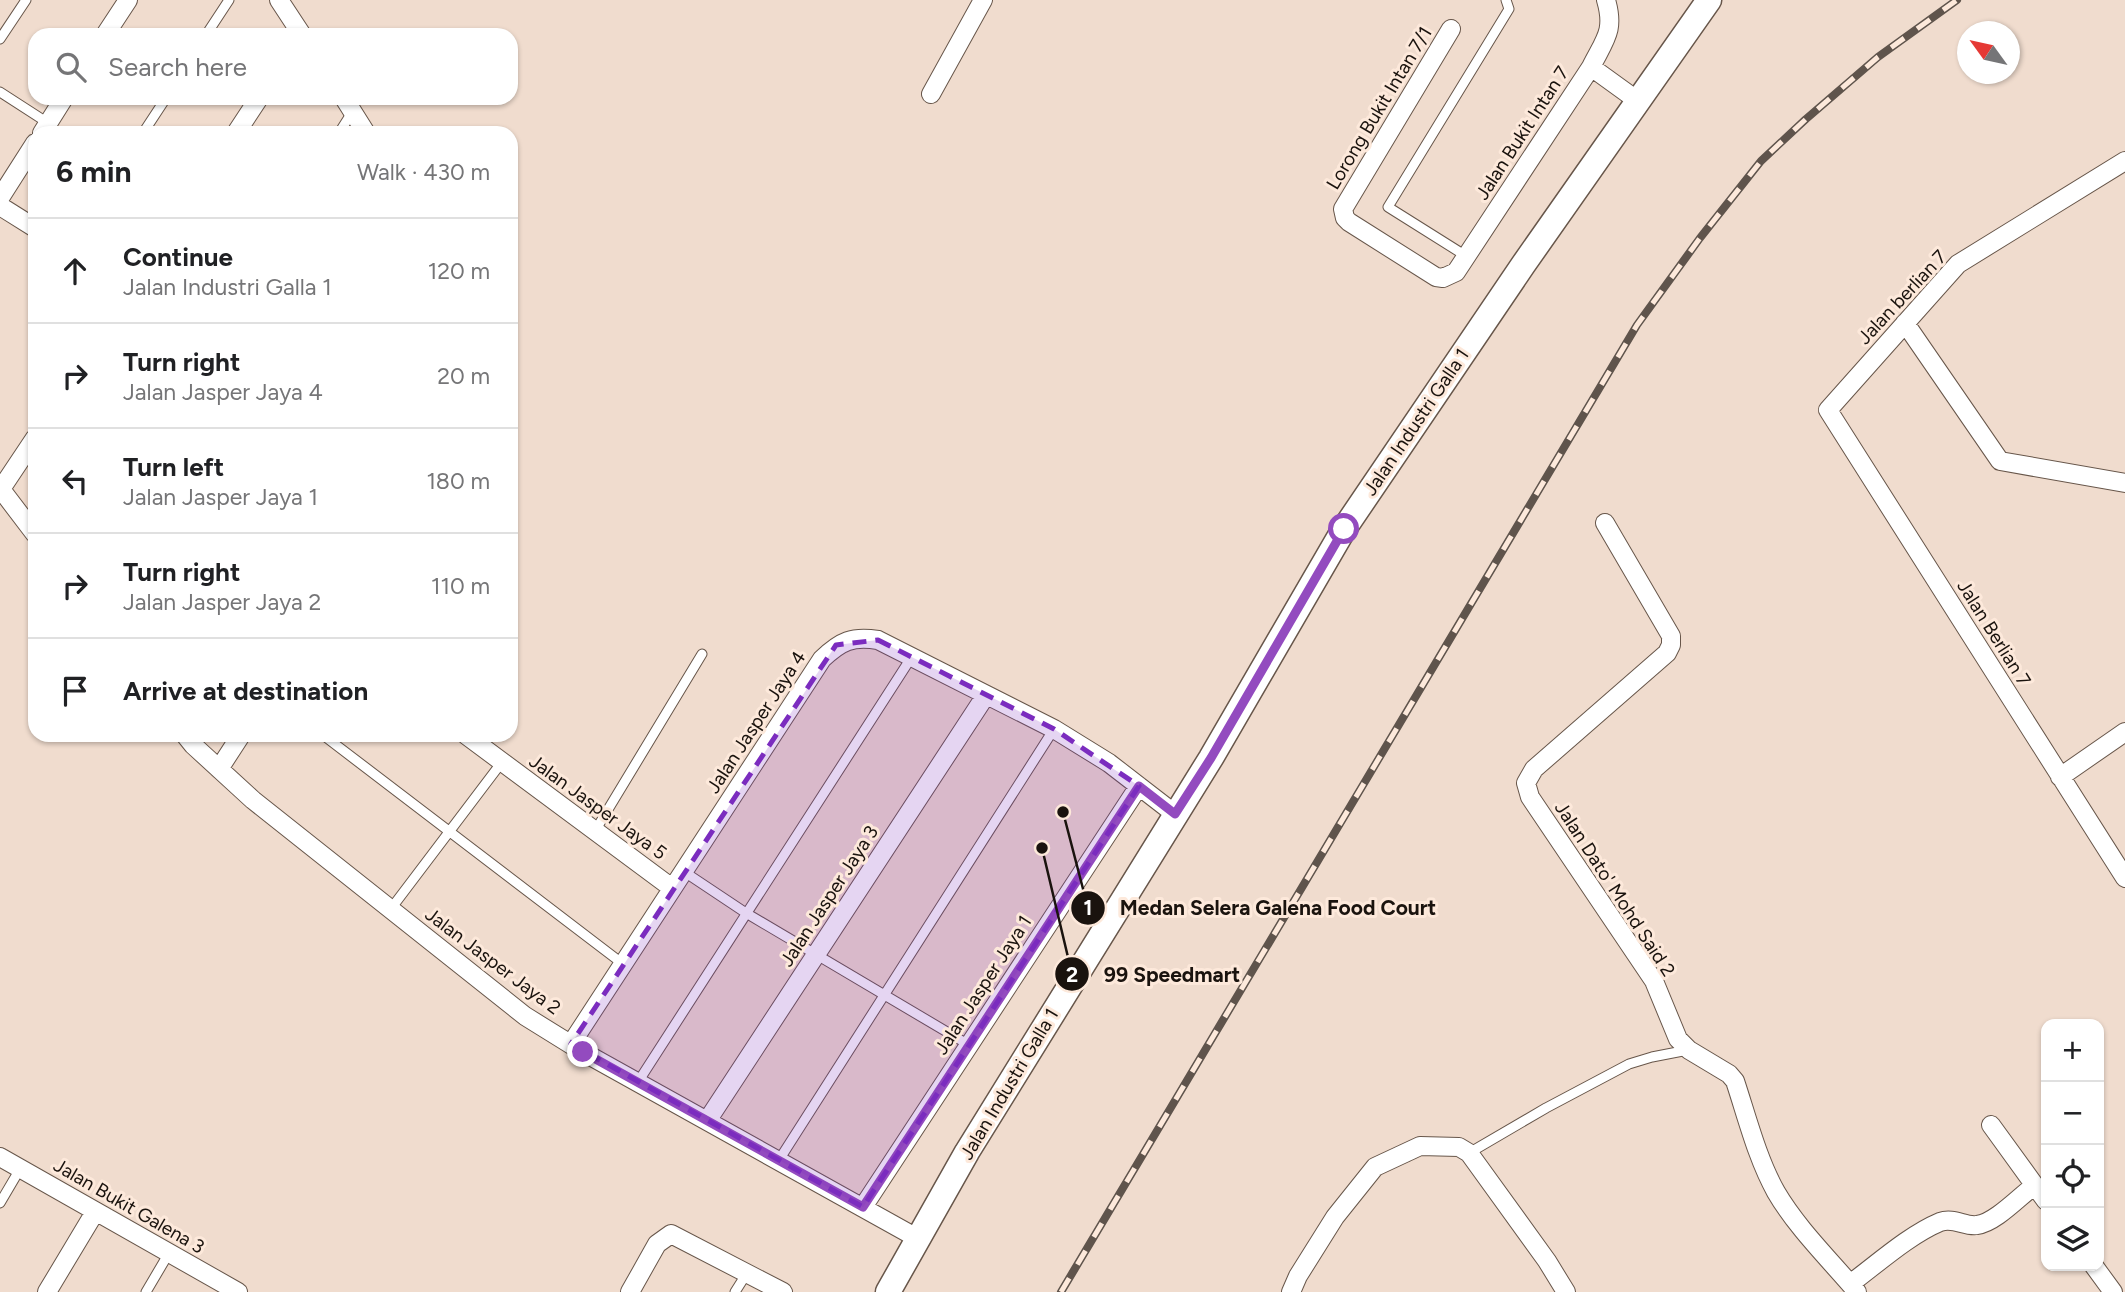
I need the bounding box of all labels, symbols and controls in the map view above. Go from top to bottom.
north arrow [1957,21,2020,84]
street label: Lorong Bukit Intan 7/1 [1321,22,1437,194]
search box [28,28,518,105]
icon: search [52,48,90,86]
text: Search here [108,51,247,83]
street label: Jalan Bukit Intan 7 [1470,62,1574,204]
text: 6 min [56,153,132,190]
text: Walk · 430 m [357,158,490,186]
text: Continue [123,241,233,273]
street label: Jalan berlian 7 [1853,245,1951,349]
icon: ahead [56,252,94,290]
text: 120 m [428,257,490,285]
text: Jalan Industri Galla 1 [123,273,332,301]
street label: Jalan Industri Galla 1 [1358,344,1474,500]
text: Turn right [123,346,240,378]
icon: right [56,357,94,395]
text: 20 m [437,362,490,390]
text: Jalan Jasper Jaya 4 [123,378,323,406]
text: Turn left [123,451,224,483]
icon: left [56,462,94,500]
text: 180 m [426,467,490,495]
text: Jalan Jasper Jaya 1 [123,483,318,511]
route start [1328,513,1359,544]
text: Turn right [123,556,240,588]
icon: right [56,567,94,605]
text: 110 m [431,572,490,600]
street label: Jalan Berlian 7 [1952,576,2036,690]
text: Jalan Jasper Jaya 2 [123,588,321,616]
street label: Jalan Jasper Jaya 4 [701,646,811,797]
icon: arrive [56,672,94,710]
text: Arrive at destination [123,675,368,707]
street label: Jalan Jasper Jaya 5 [525,749,671,865]
street label: Jalan Dato' Mohd Said 2 [1550,797,1680,981]
street label: Jalan Jasper Jaya 3 [775,821,883,971]
callout: Medan Selera Galena Food Court [1071,887,1450,929]
text: 1 [1084,895,1092,920]
text: Medan Selera Galena Food Court [1120,895,1436,920]
street label: Jalan Jasper Jaya 2 [421,903,565,1019]
street label: Jalan Jasper Jaya 1 [930,911,1036,1059]
callout: 99 Speedmart [1054,953,1254,995]
text: 2 [1066,962,1078,987]
text: 99 Speedmart [1104,962,1240,987]
street label: Jalan Industri Galla 1 [955,1004,1063,1164]
map controls [2041,1019,2104,1271]
button: + [2041,1019,2104,1082]
route end [567,1036,598,1067]
button: − [2041,1082,2104,1145]
button: locate [2041,1145,2104,1208]
street label: Jalan Bukit Galena 3 [49,1153,209,1259]
button: layers [2041,1208,2104,1271]

